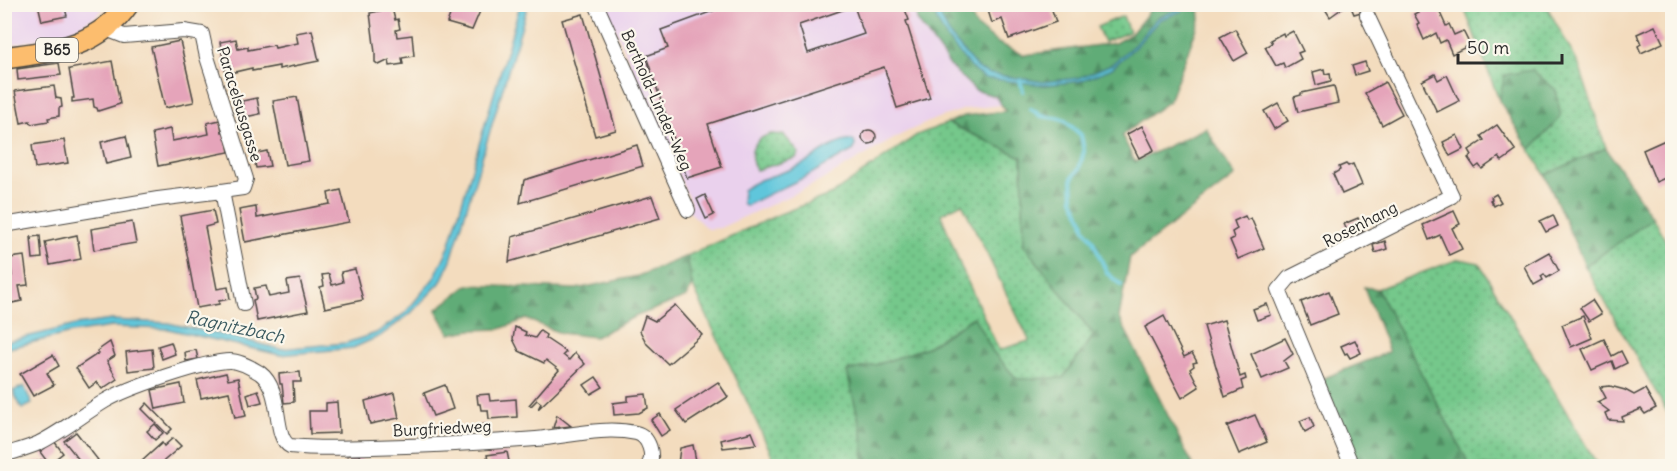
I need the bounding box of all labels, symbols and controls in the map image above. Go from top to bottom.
street label: Berthold-Linder-Weg [617,27,697,173]
scale bar [1458,27,1562,65]
text: 50 m [1467,36,1509,59]
road number: B65 [36,38,78,62]
street label: Paracelsusgasse [213,44,267,164]
street label: Rosenhang [1319,197,1401,251]
water label: Ragnitzbach [184,305,287,348]
street label: Burgfriedweg [392,415,492,441]

